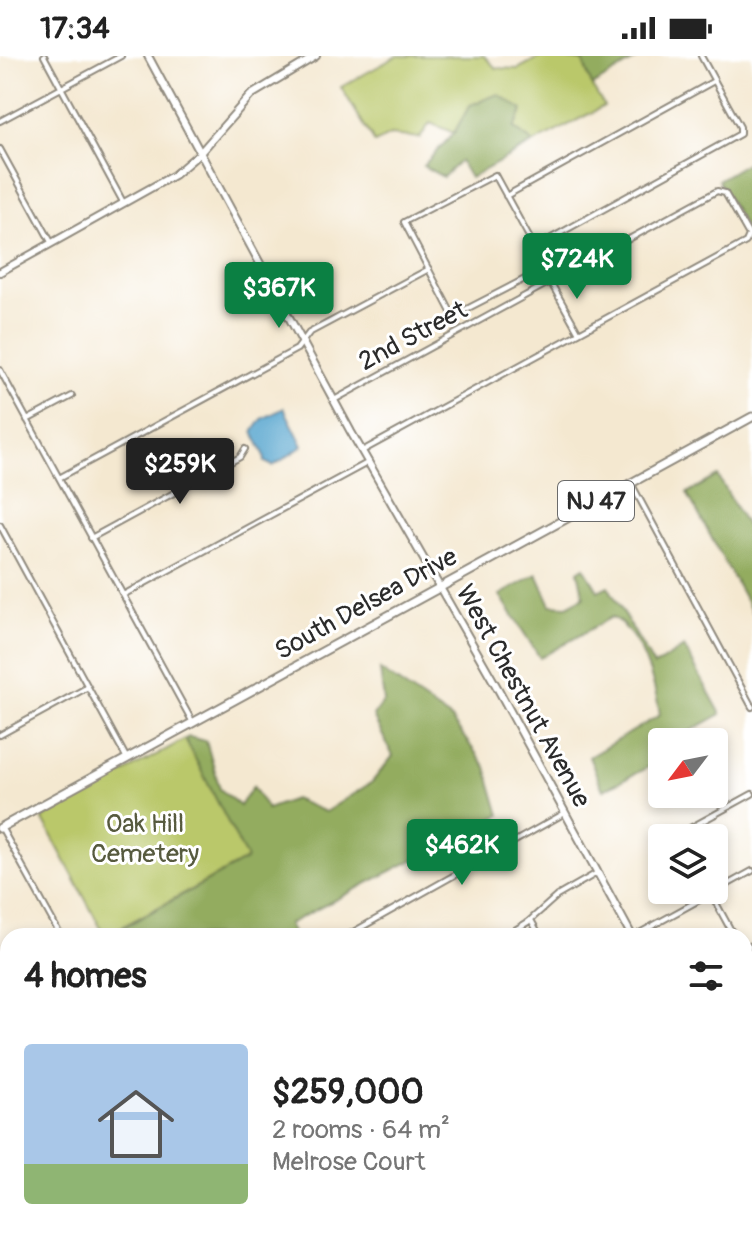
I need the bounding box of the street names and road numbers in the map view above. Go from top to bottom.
street label: 2nd Street [353,294,473,378]
road number: NJ 47 [558,481,634,521]
street label: South Delsea Drive [269,541,463,667]
street label: West Chestnut Avenue [448,579,598,813]

